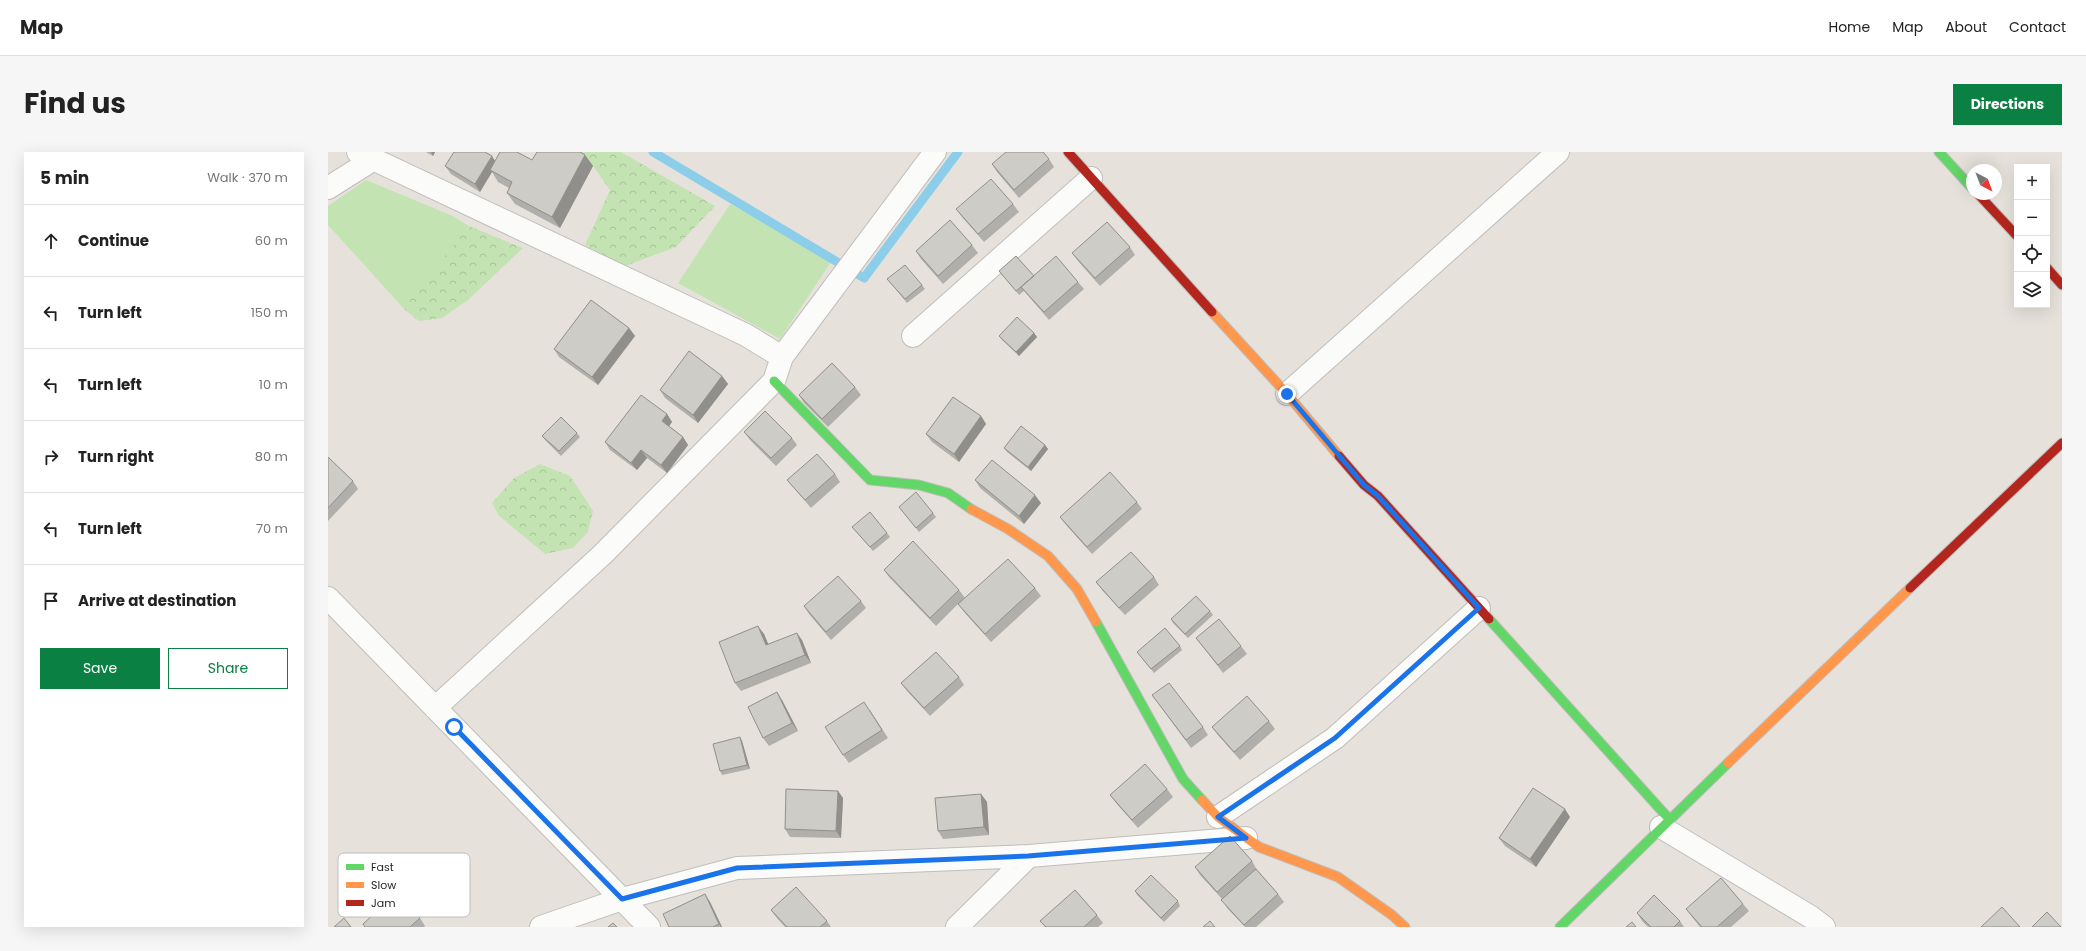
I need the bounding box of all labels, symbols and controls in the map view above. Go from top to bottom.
text: Map [20,14,63,41]
text: Home [1828,17,1870,37]
text: Map [1892,17,1923,37]
text: About [1945,17,1987,37]
text: Contact [2009,17,2066,37]
text: Find us [24,84,126,123]
button: Directions [1953,84,2062,125]
north arrow [1966,164,2002,200]
map controls [2014,164,2050,308]
button: + [2014,164,2050,200]
text: 5 min [40,166,89,190]
text: Walk · 370 m [207,168,288,187]
button: − [2014,200,2050,236]
icon: ahead [40,230,62,252]
text: Continue [78,230,149,251]
text: 60 m [255,231,288,250]
button: locate [2014,236,2050,272]
button: layers [2014,272,2050,308]
icon: left [40,302,62,324]
text: Turn left [78,302,142,323]
text: 150 m [251,303,288,322]
icon: left [40,374,62,396]
text: Turn left [78,374,142,395]
text: 10 m [259,375,288,394]
route end [1278,385,1296,403]
icon: right [40,446,62,468]
text: Turn right [78,446,154,467]
text: 80 m [255,447,288,466]
icon: left [40,518,62,540]
text: Turn left [78,518,142,539]
text: 70 m [256,519,288,538]
icon: arrive [40,590,62,612]
text: Arrive at destination [78,590,236,611]
button: Save [40,648,160,689]
button: Share [168,648,288,689]
route start [445,718,463,736]
legend [338,853,470,917]
text: Fast [371,859,394,875]
text: Slow [371,877,396,893]
text: Jam [371,895,396,911]

